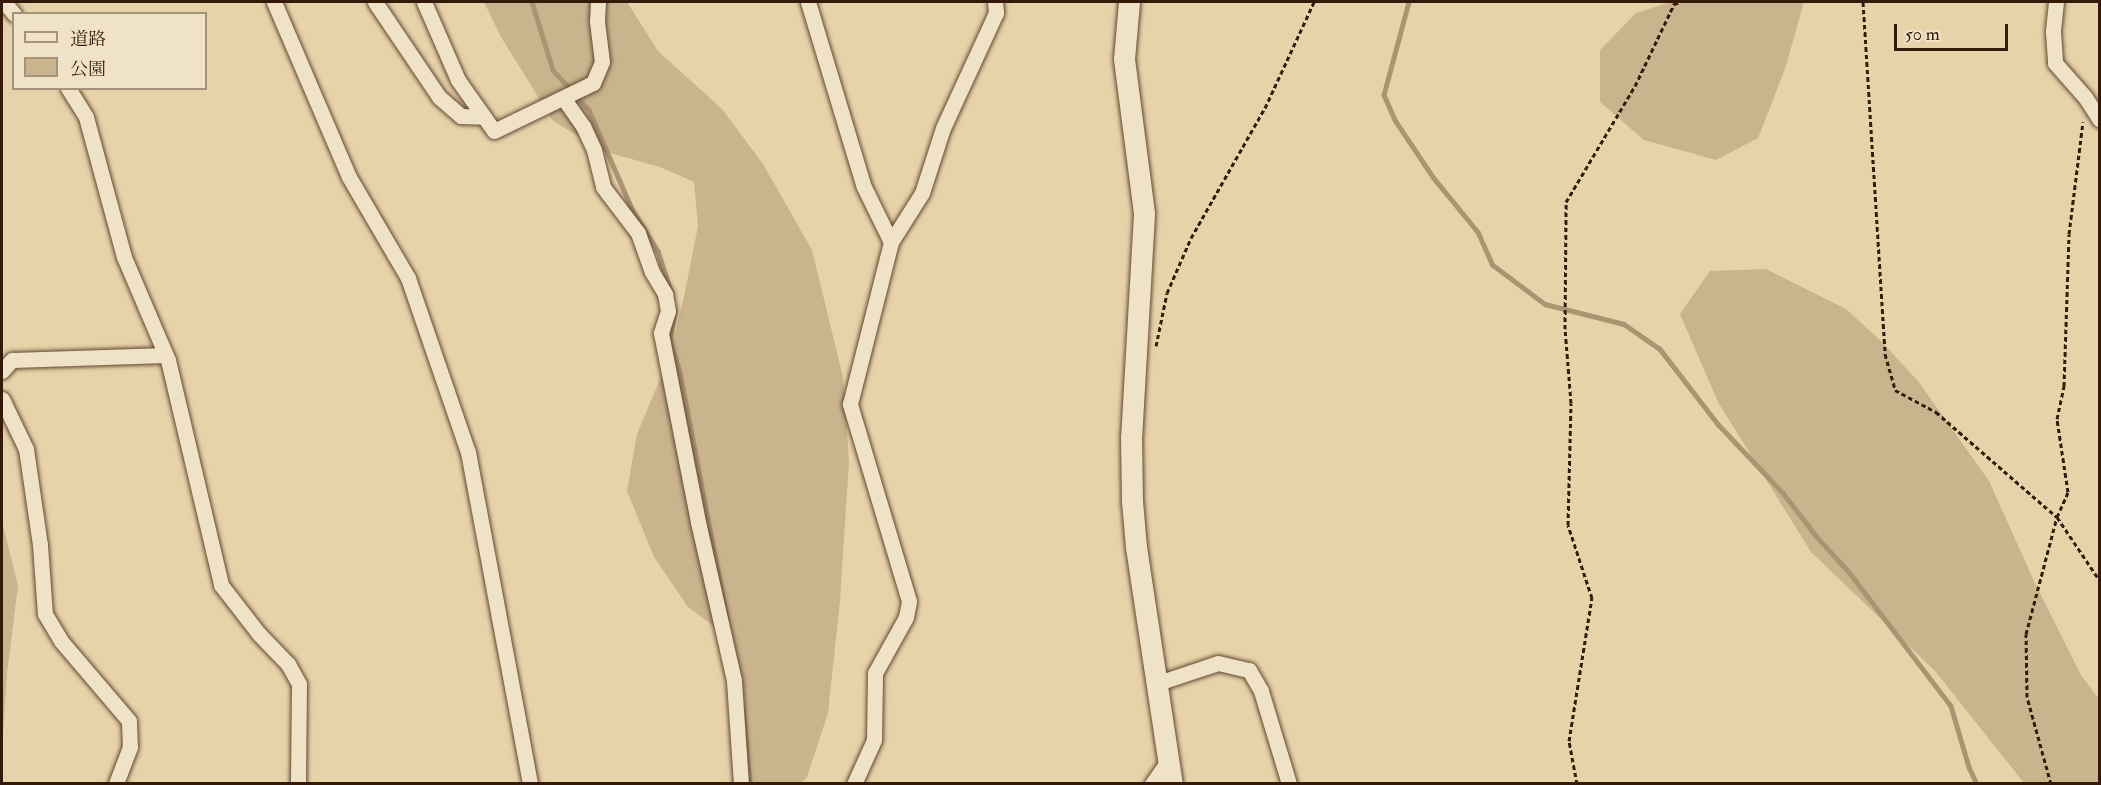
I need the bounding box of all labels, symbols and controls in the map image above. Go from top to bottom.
legend [12,12,207,90]
scale bar [1897,12,2011,50]
text: 50 m [1905,23,1940,46]
text: 道路 [70,28,106,51]
text: 公園 [70,58,106,81]

